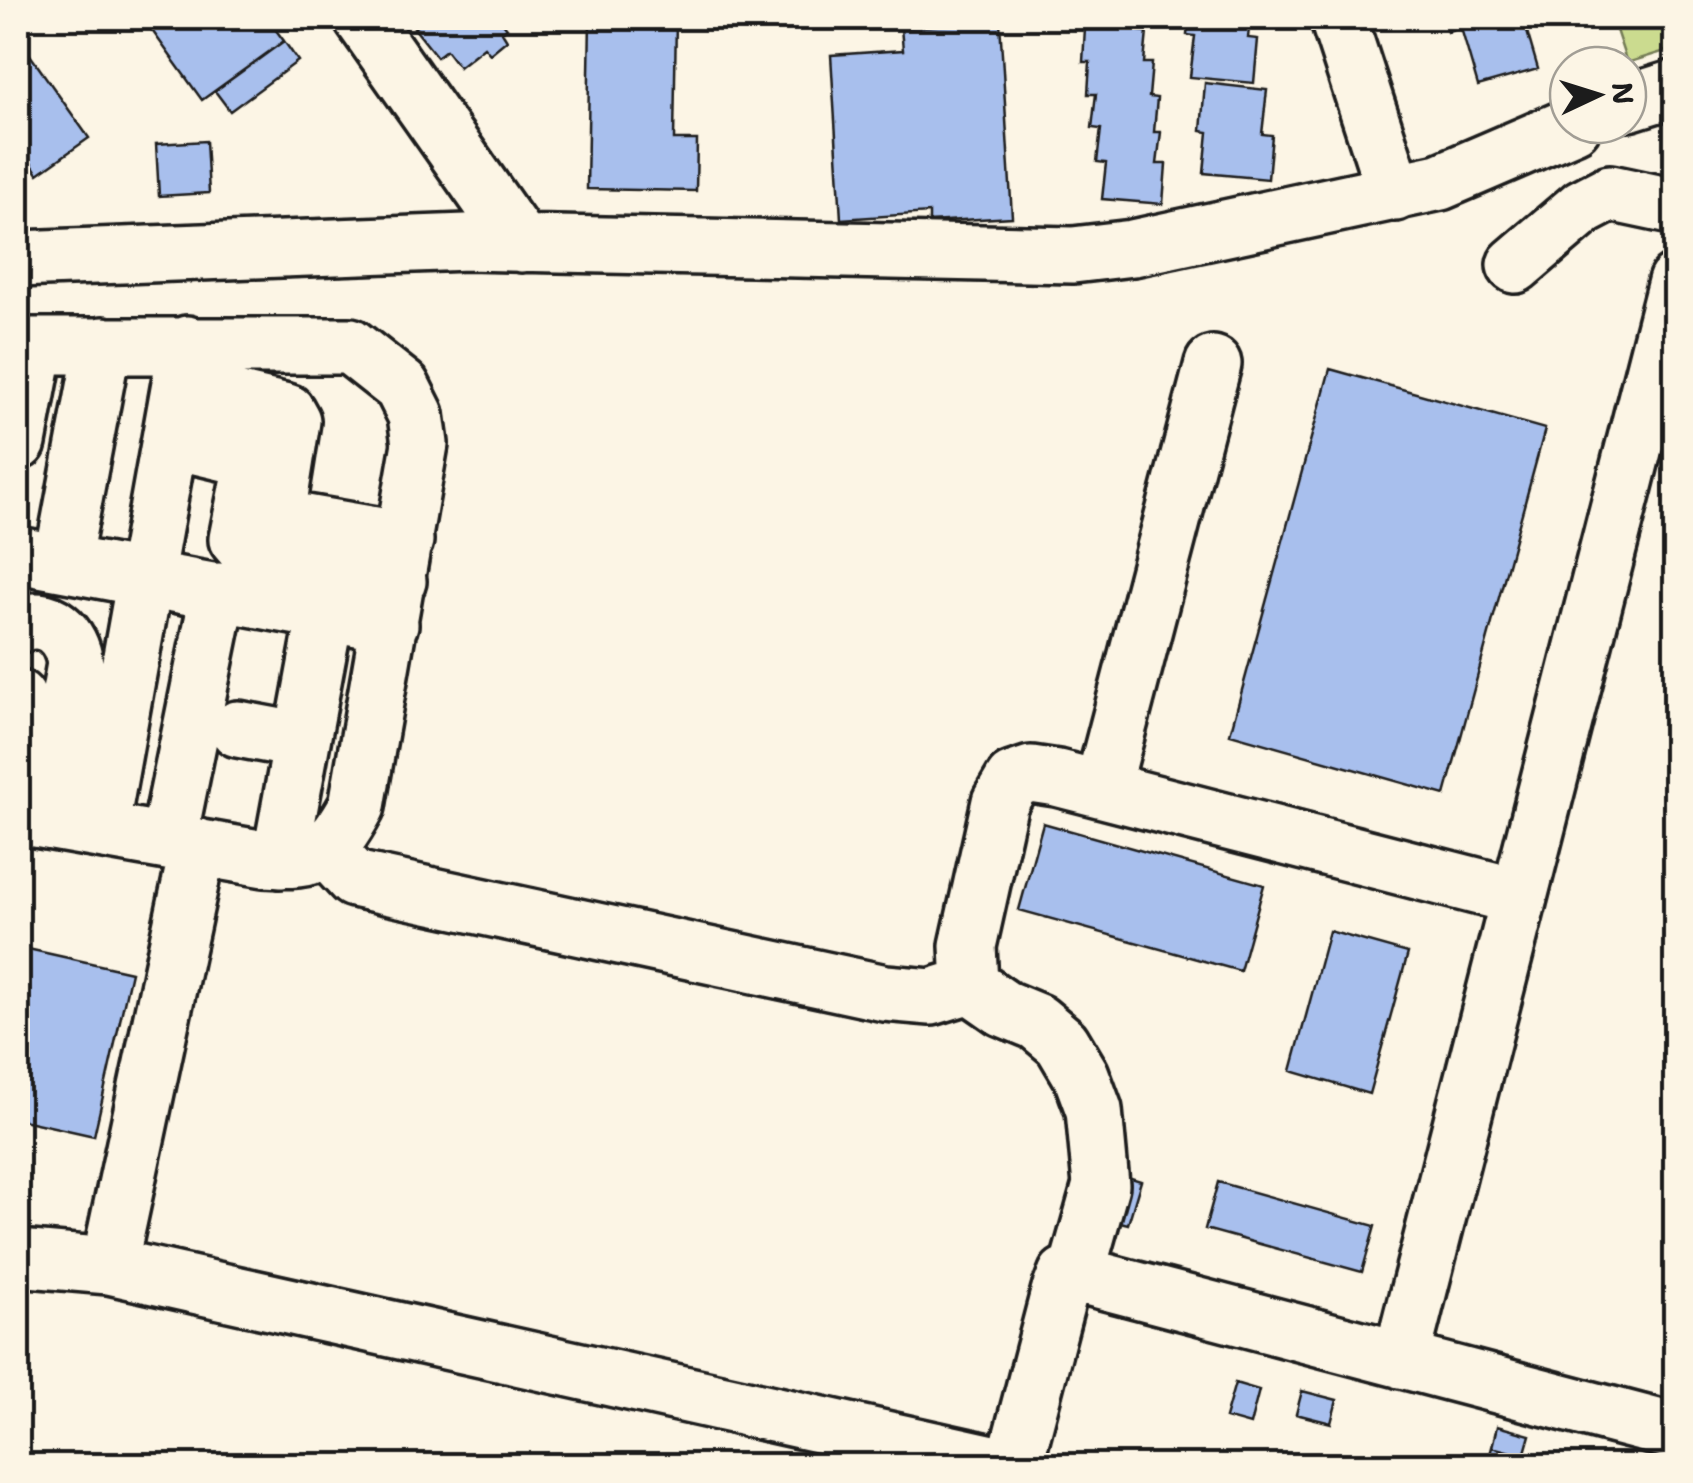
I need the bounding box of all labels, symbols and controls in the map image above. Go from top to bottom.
north arrow [1548,45,1648,145]
text: N [1603,81,1643,106]

